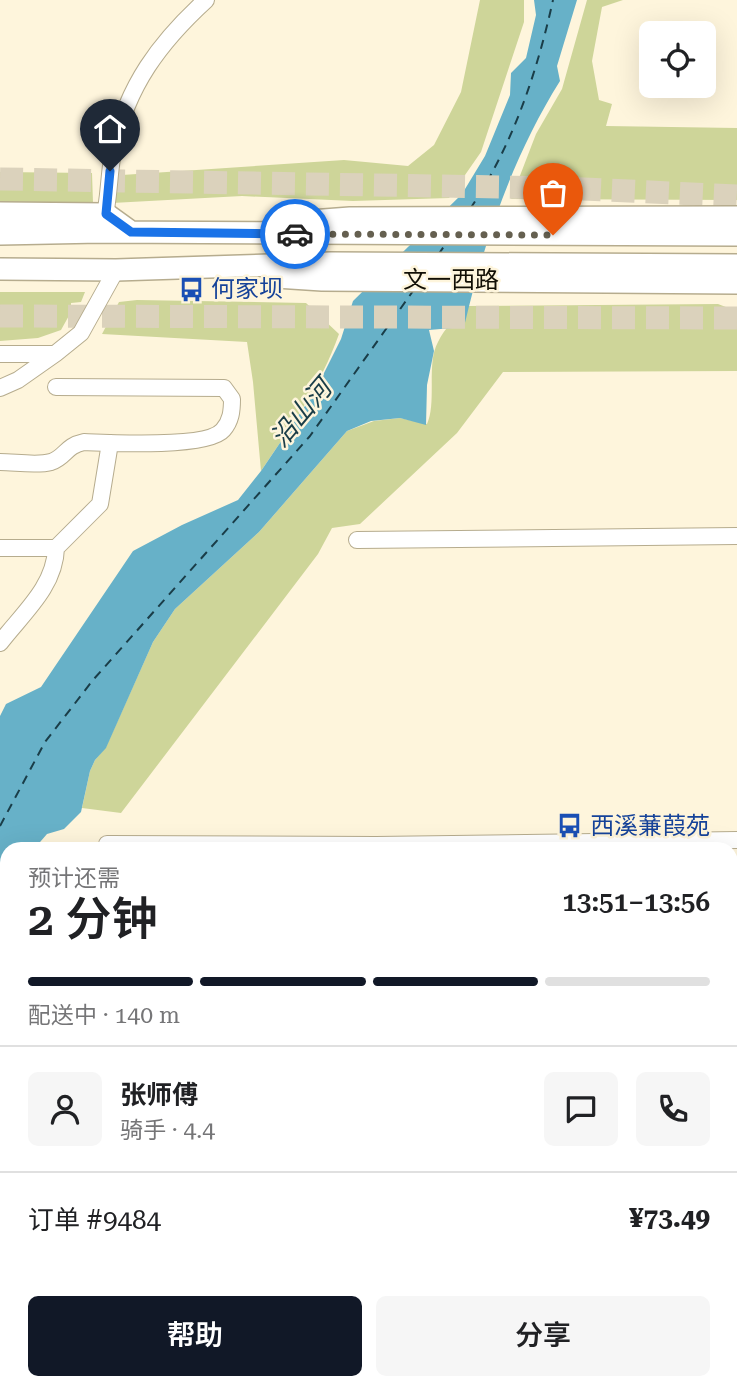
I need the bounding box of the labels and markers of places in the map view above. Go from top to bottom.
pin [80,99,140,171]
pin [523,163,583,235]
bus stop icon: 何家坝 [177,275,205,303]
place label: 何家坝 [211,275,283,303]
bus stop icon: 西溪蒹葭苑 [556,812,584,840]
place label: 西溪蒹葭苑 [590,812,710,840]

